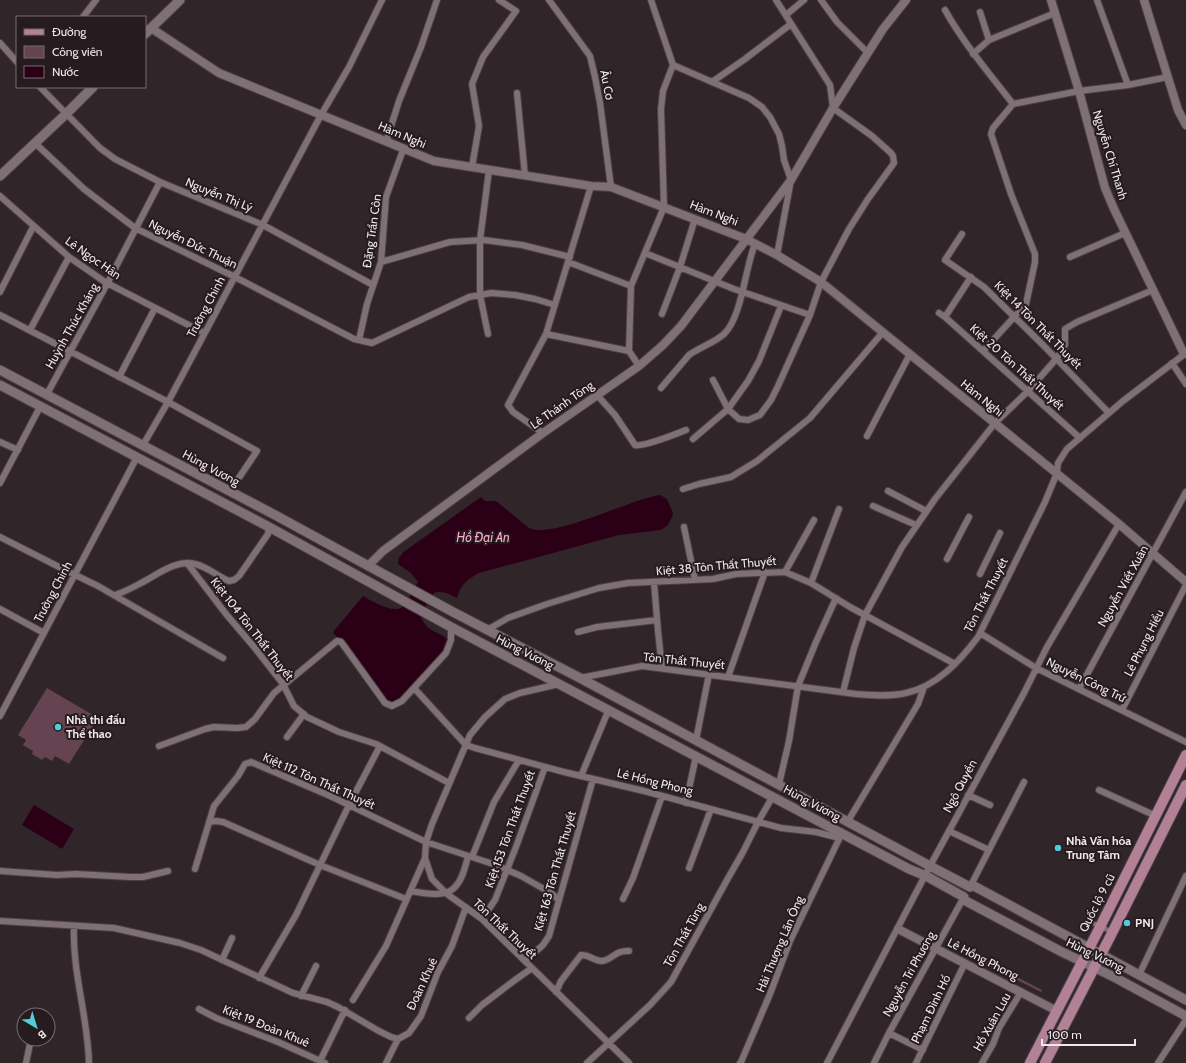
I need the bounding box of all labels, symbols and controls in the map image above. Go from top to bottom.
legend [16,16,146,88]
text: Đường [52,24,87,39]
text: Công viên [52,44,103,59]
text: Nước [52,64,79,79]
street label: Âu Cơ [597,69,618,101]
street label: Nguyễn Chí Thanh [1090,108,1131,201]
street label: Hàm Nghi [376,118,428,151]
street label: Nguyễn Thị Lý [183,174,255,215]
street label: Đặng Trần Côn [359,193,384,269]
street label: Hàm Nghi [688,196,741,229]
street label: Nguyễn Đức Thuận [146,216,240,272]
street label: Lê Ngọc Hân [63,233,124,282]
street label: Trường Chinh [183,274,228,340]
street label: Kiệt 14 Tôn Thất Thuyết [991,278,1085,372]
street label: Huỳnh Thúc Kháng [42,279,102,371]
street label: Kiệt 20 Tôn Thất Thuyết [967,320,1068,413]
street label: Hàm Nghi [958,376,1007,419]
street label: Lê Thánh Tông [527,377,597,432]
street label: Hùng Vương [180,446,243,489]
water label: Hồ Đại An [456,529,510,545]
street label: Nguyễn Viết Xuân [1094,542,1151,629]
street label: Kiệt 38 Tôn Thất Thuyết [655,553,777,578]
street label: Tôn Thất Thuyết [960,555,1011,635]
street label: Trường Chinh [30,559,75,625]
street label: Kiệt 104 Tôn Thất Thuyết [208,574,297,683]
street label: Lê Phụng Hiểu [1120,607,1167,679]
street label: Hùng Vương [494,631,557,673]
street label: Tôn Thất Thuyết [643,649,726,672]
street label: Nguyễn Công Trứ [1044,654,1129,706]
place label: Nhà thi đấu Thể thao [66,712,125,741]
marker: Nhà thi đấu Thể thao [53,722,63,732]
street label: Kiệt 112 Tôn Thất Thuyết [261,749,378,812]
street label: Ngô Quyền [939,756,980,815]
street label: Lê Hồng Phong [616,765,696,798]
street label: Kiệt 153 Tôn Thất Thuyết [481,768,538,890]
street label: Hùng Vương [781,781,844,824]
street label: Kiệt 163 Tôn Thất Thuyết [530,809,579,933]
place label: Nhà Văn hóa Trung Tâm [1066,833,1131,862]
marker: Nhà Văn hóa Trung Tâm [1053,843,1063,853]
street label: Quốc lộ 9 cũ [1075,871,1118,934]
street label: Hải Thượng Lãn Ông [752,892,807,994]
street label: Tôn Thất Thuyết [470,895,540,962]
street label: Tôn Thất Tùng [660,899,708,969]
place label: PNJ [1135,915,1154,930]
marker: PNJ [1122,918,1132,928]
street label: Nguyễn Tri Phương [879,928,939,1019]
street label: Lê Hồng Phong [945,934,1022,983]
street label: Hùng Vương [1064,934,1127,975]
street label: Đoàn Khuê [403,955,440,1012]
street label: Phạm Đình Hổ [908,972,954,1046]
street label: Hồ Xuân Lưu [969,990,1014,1054]
street label: Kiệt 19 Đoàn Khuê [221,1001,312,1050]
north arrow [16,1007,56,1047]
scale bar [1042,1021,1135,1047]
text: B [35,1027,49,1043]
text: 100 m [1048,1027,1082,1042]

